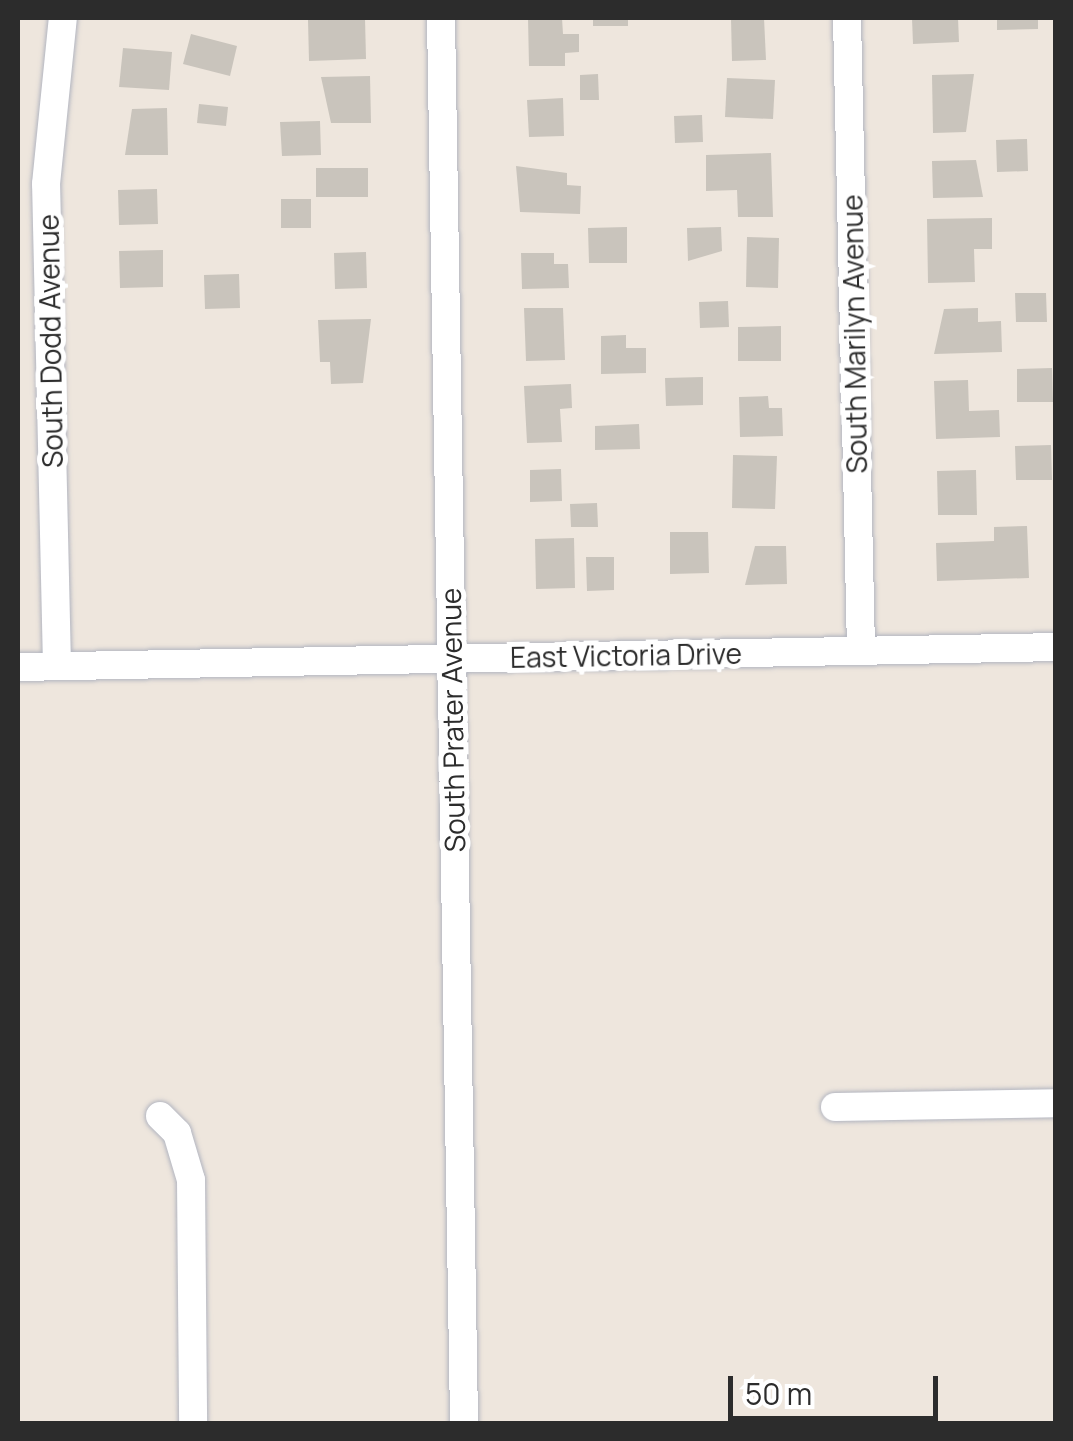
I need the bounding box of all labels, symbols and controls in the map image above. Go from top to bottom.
street label: South Marilyn Avenue [835,194,873,474]
street label: South Dodd Avenue [31,214,69,468]
street label: South Prater Avenue [433,587,471,853]
street label: East Victoria Drive [510,636,742,674]
scale bar [733,1356,943,1418]
text: 50 m [745,1373,812,1414]

